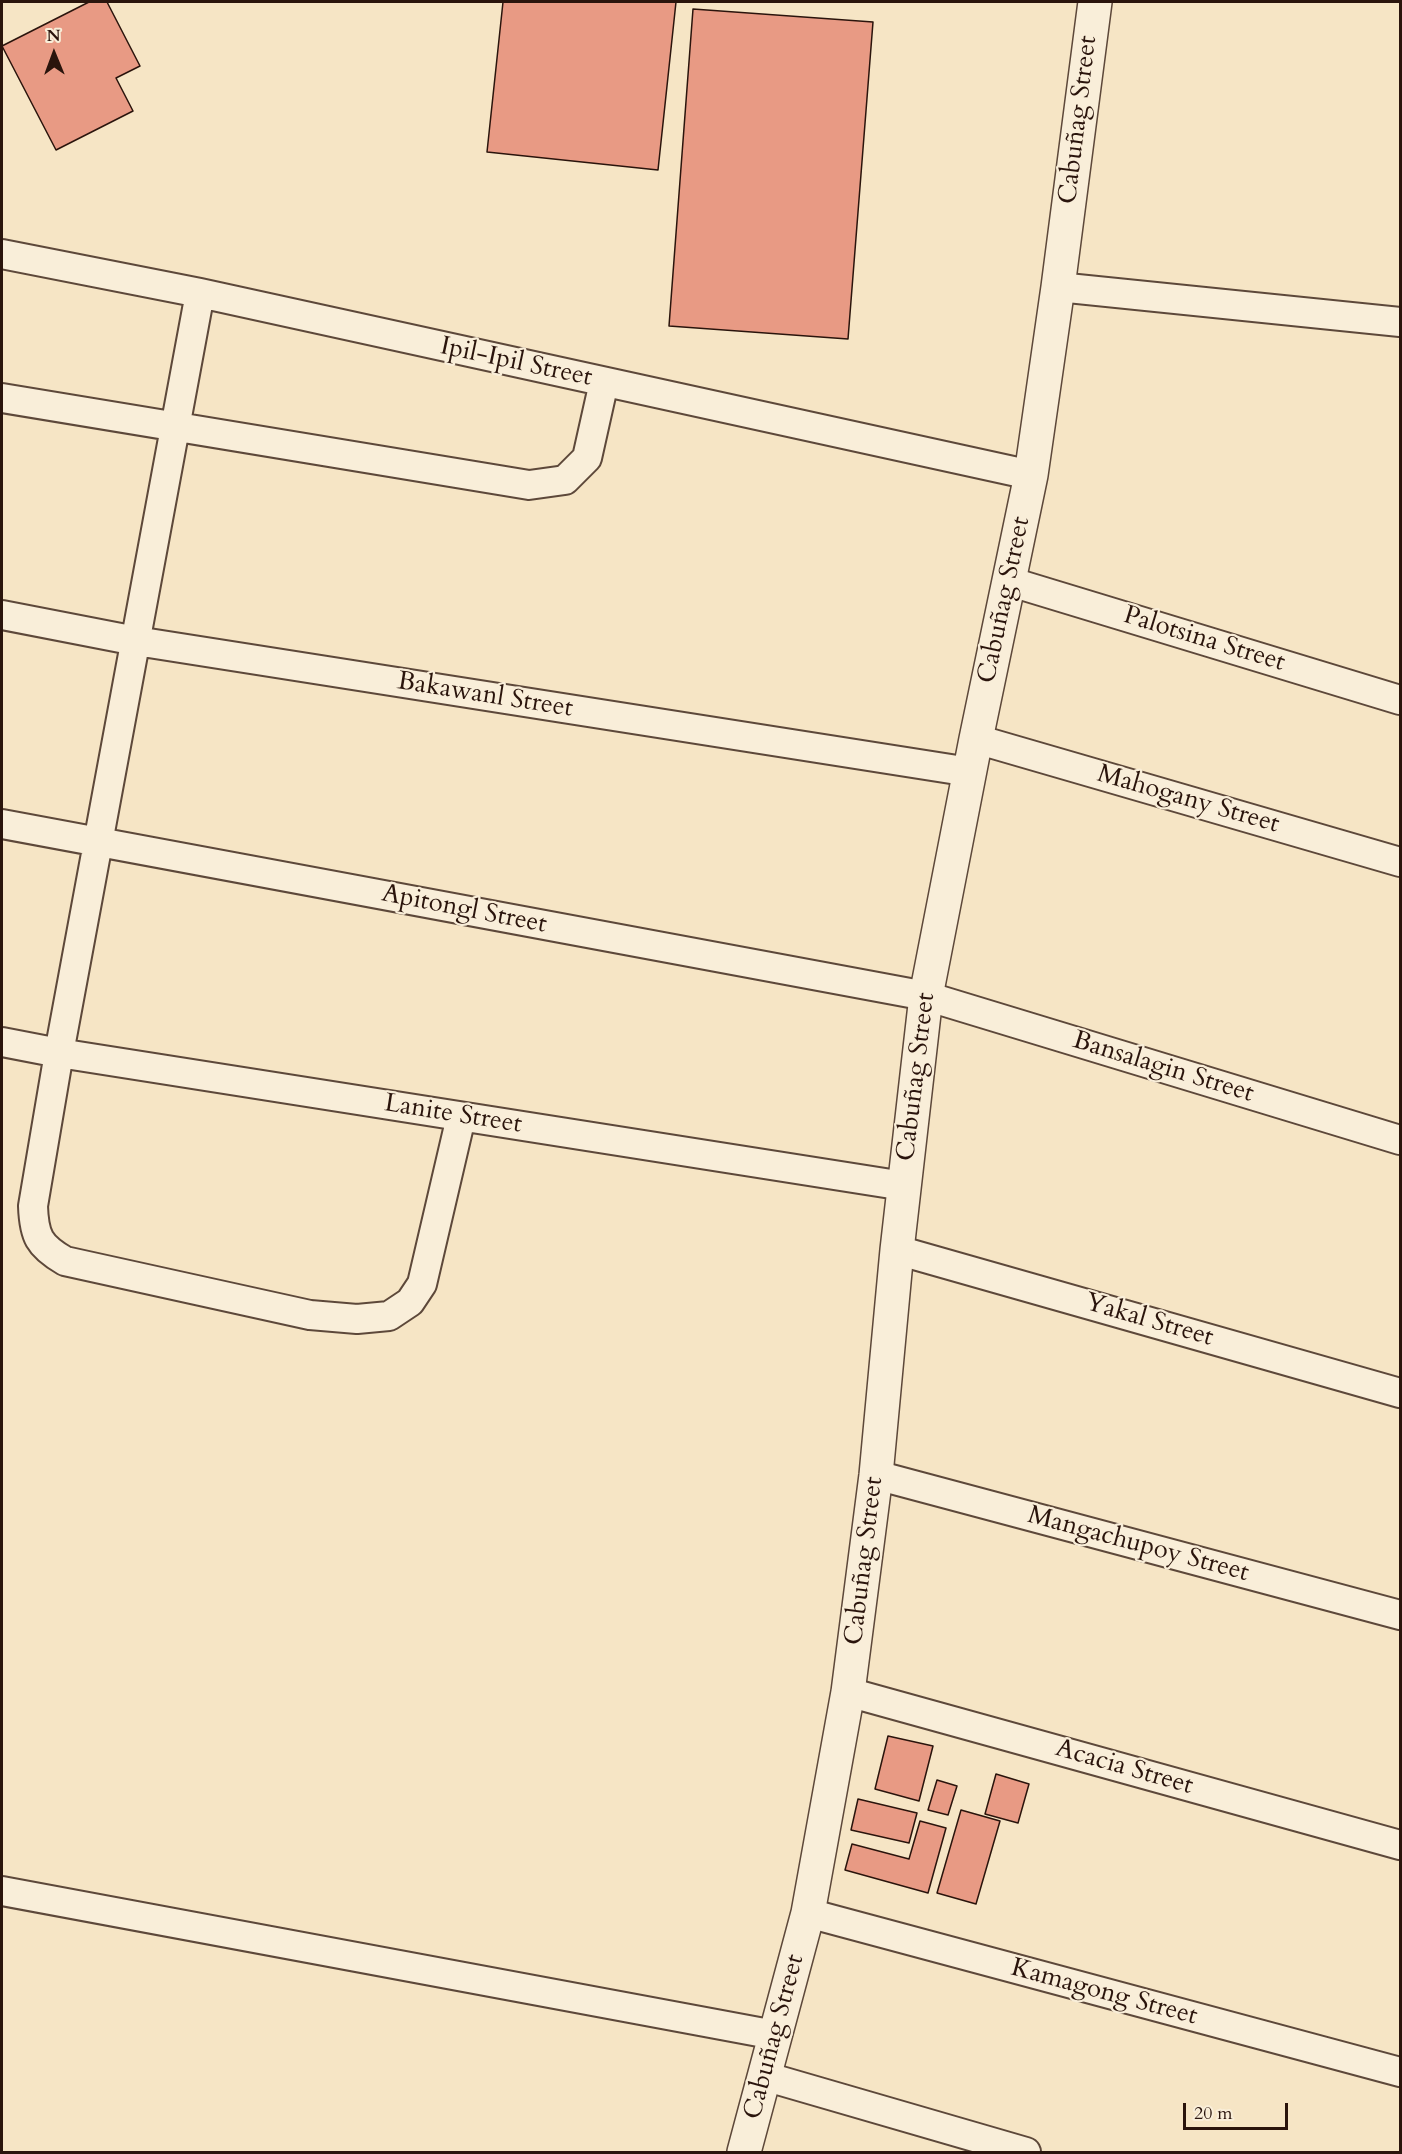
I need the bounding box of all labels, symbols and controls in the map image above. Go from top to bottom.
north arrow [24,24,84,84]
text: N [47,25,61,47]
street label: Cabuñag Street [1053,34,1105,206]
street label: Ipil-Ipil Street [437,332,595,394]
street label: Cabuñag Street [972,514,1038,686]
street label: Palotsina Street [1120,601,1288,679]
street label: Bakawanl Street [395,667,575,725]
street label: Mahogany Street [1093,759,1283,841]
street label: Apitongl Street [379,879,549,941]
street label: Cabuñag Street [891,991,943,1163]
street label: Bansalagin Street [1069,1026,1257,1110]
street label: Lanite Street [382,1089,524,1141]
street label: Yakal Street [1081,1288,1217,1354]
street label: Cabuñag Street [839,1475,891,1647]
street label: Mangachupoy Street [1024,1500,1252,1590]
street label: Acacia Street [1052,1733,1196,1803]
street label: Cabuñag Street [738,1951,812,2123]
street label: Kamagong Street [1008,1953,1200,2033]
scale bar [1186,2091,1291,2129]
text: 20 m [1194,2101,1233,2126]

